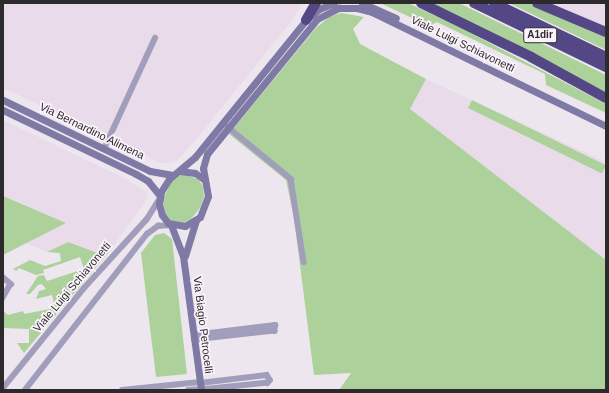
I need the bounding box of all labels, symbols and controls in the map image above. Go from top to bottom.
street label: Viale Luigi Schiavonetti [409,13,517,75]
road number: A1dir [523,27,557,43]
street label: Via Bernardino Alimena [37,100,147,162]
street label: Viale Luigi Schiavonetti [30,239,114,335]
street label: Via Biagio Petrocelli [191,276,215,374]

